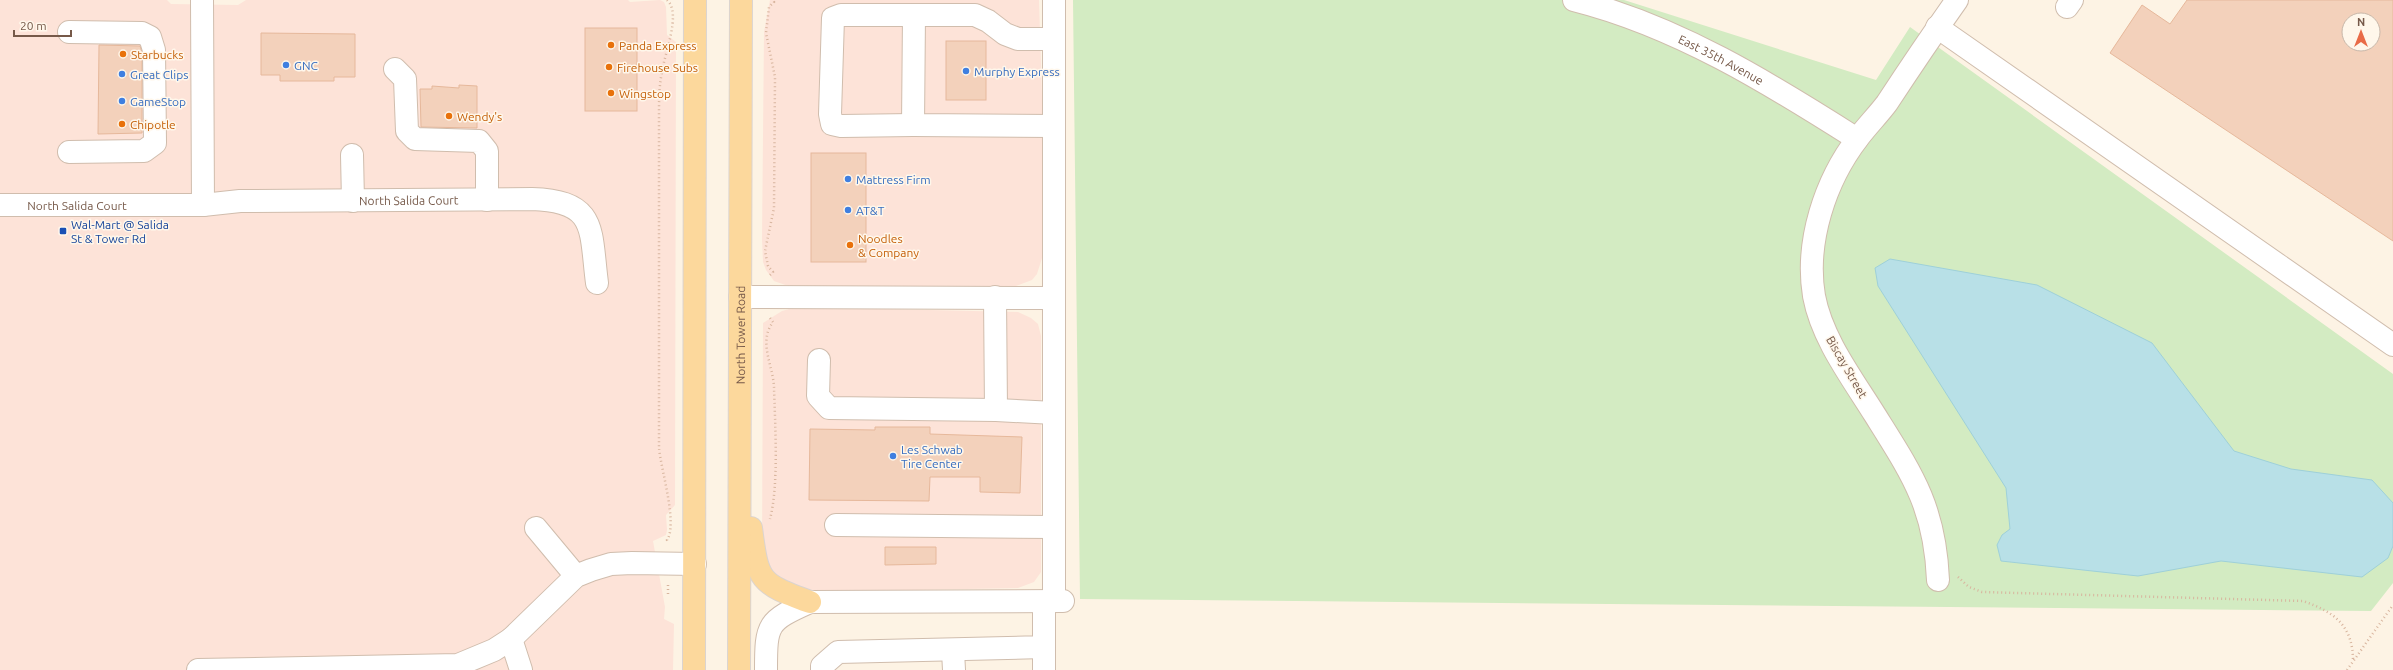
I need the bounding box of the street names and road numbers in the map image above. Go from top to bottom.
street label: East 35th Avenue [1677,32,1766,87]
street label: North Salida Court [359,193,459,207]
street label: North Salida Court [27,199,127,212]
street label: North Tower Road [733,286,747,384]
street label: Biscay Street [1824,334,1870,401]

